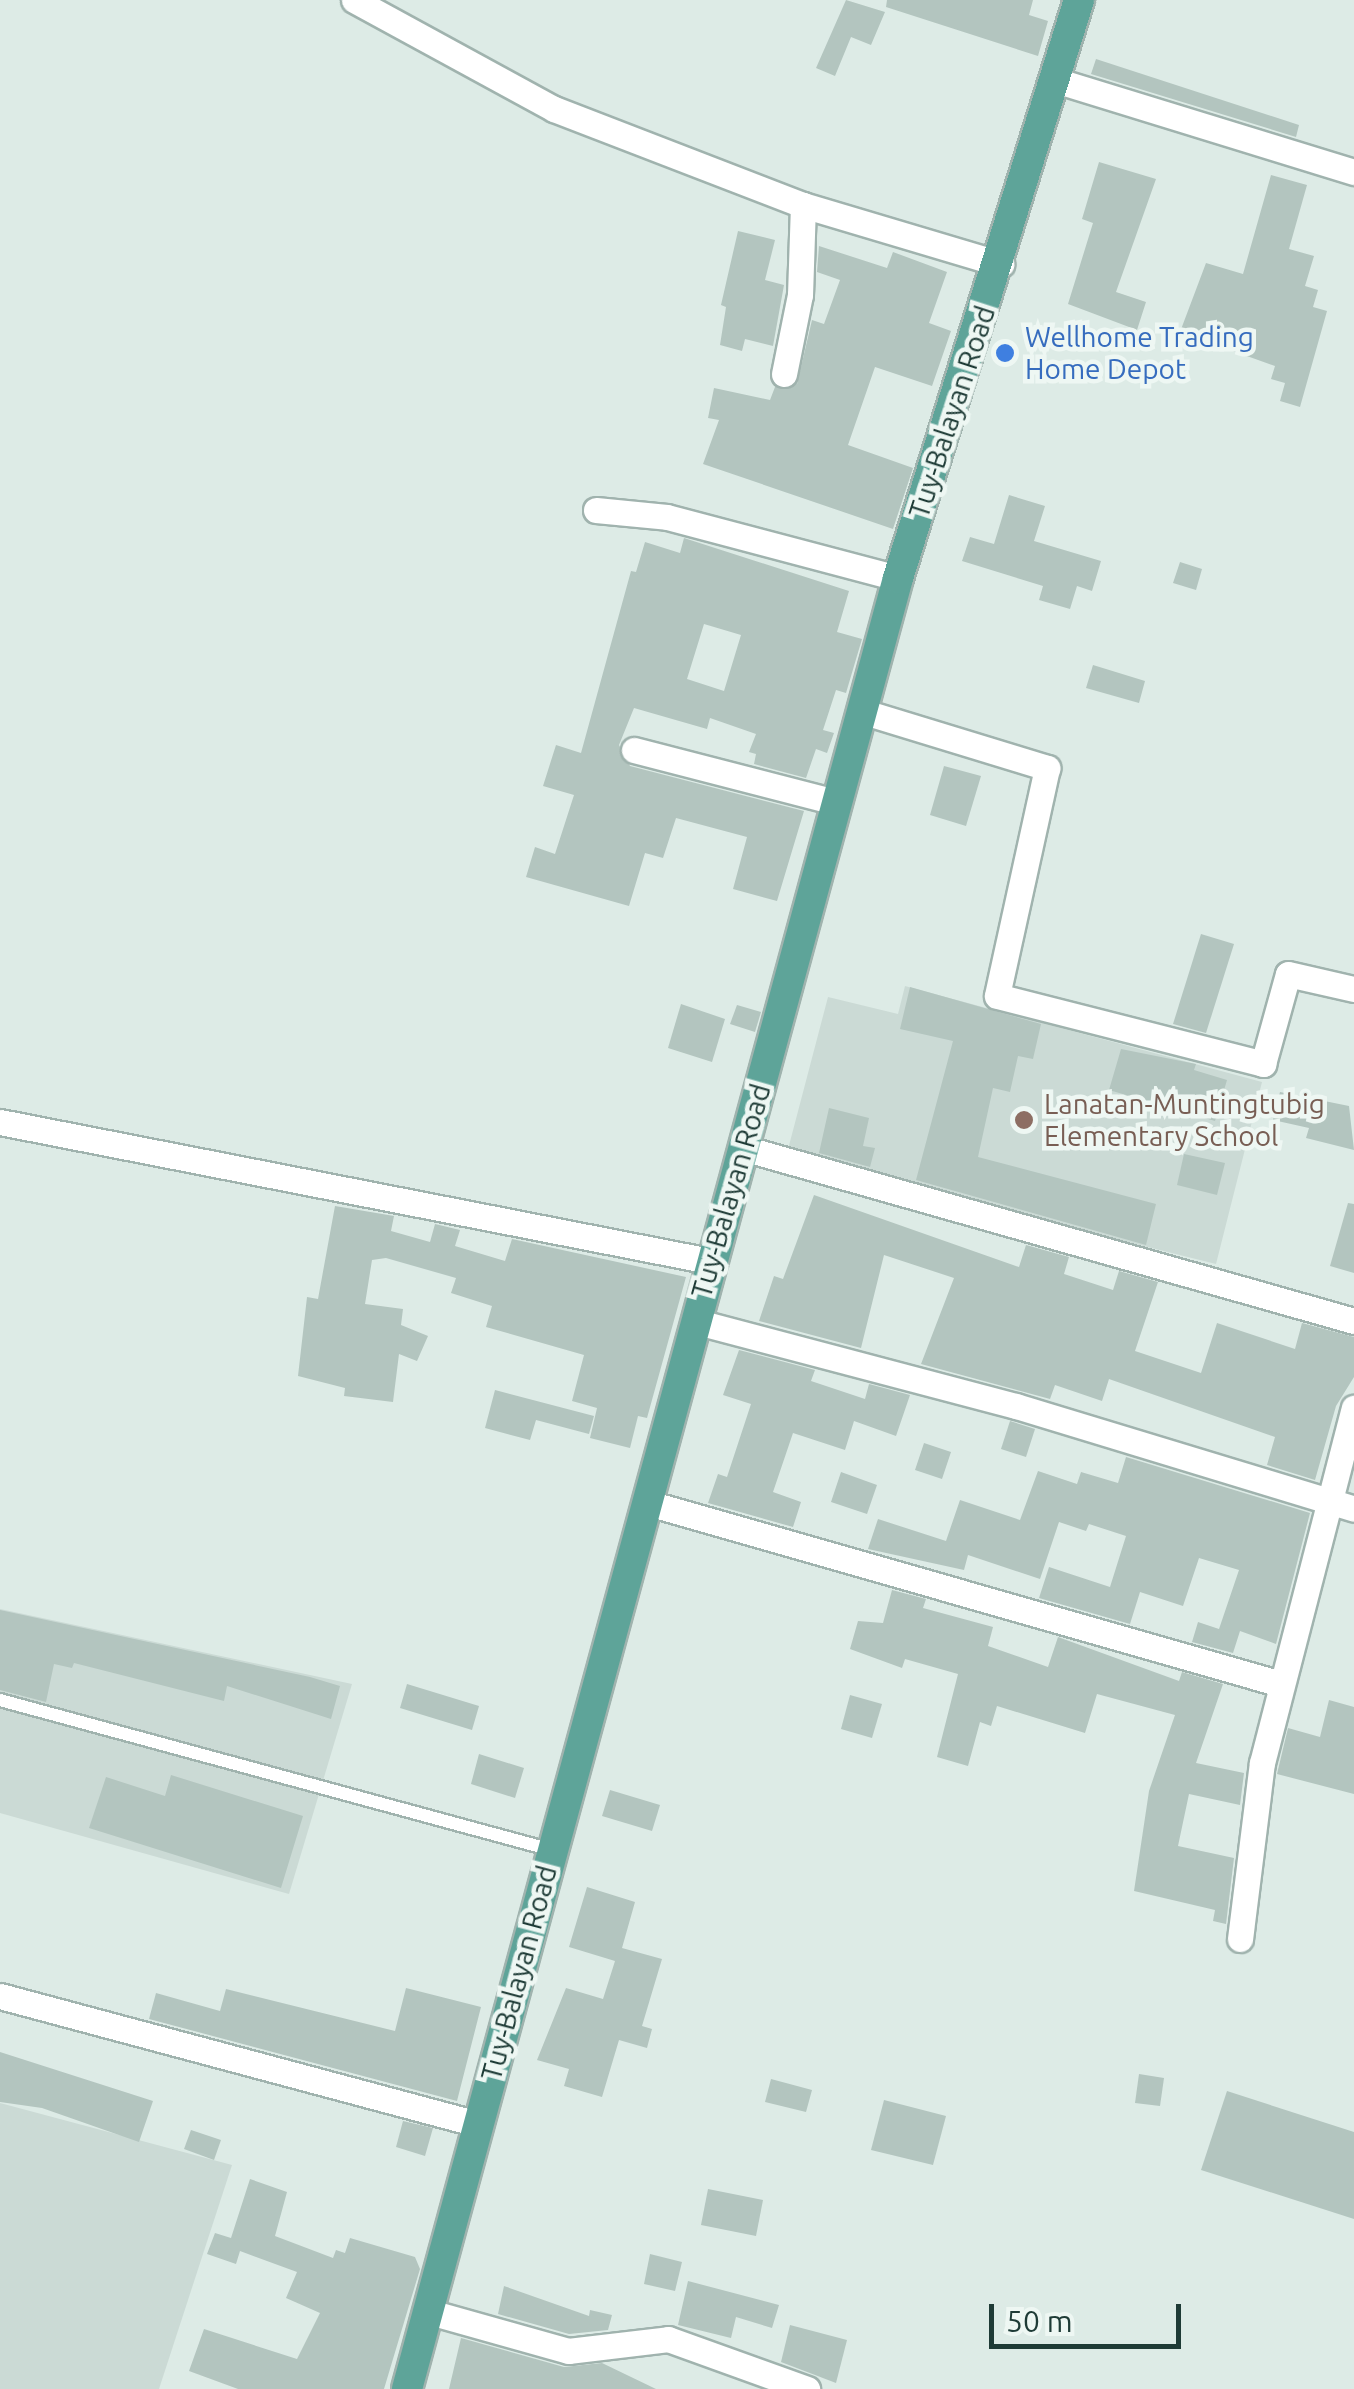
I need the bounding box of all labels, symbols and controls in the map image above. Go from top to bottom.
street label: Tuy-Balayan Road [902,302,1002,522]
place label: Wellhome Trading Home Depot [1025,320,1254,386]
marker: Wellhome Trading Home Depot [994,342,1016,364]
street label: Tuy-Balayan Road [684,1080,778,1302]
place label: Lanatan-Muntingtubig Elementary School [1044,1087,1325,1153]
marker: Lanatan-Muntingtubig Elementary School [1013,1109,1035,1131]
street label: Tuy-Balayan Road [474,1862,564,2084]
scale bar [994,2284,1186,2346]
text: 50 m [1006,2304,1073,2338]

